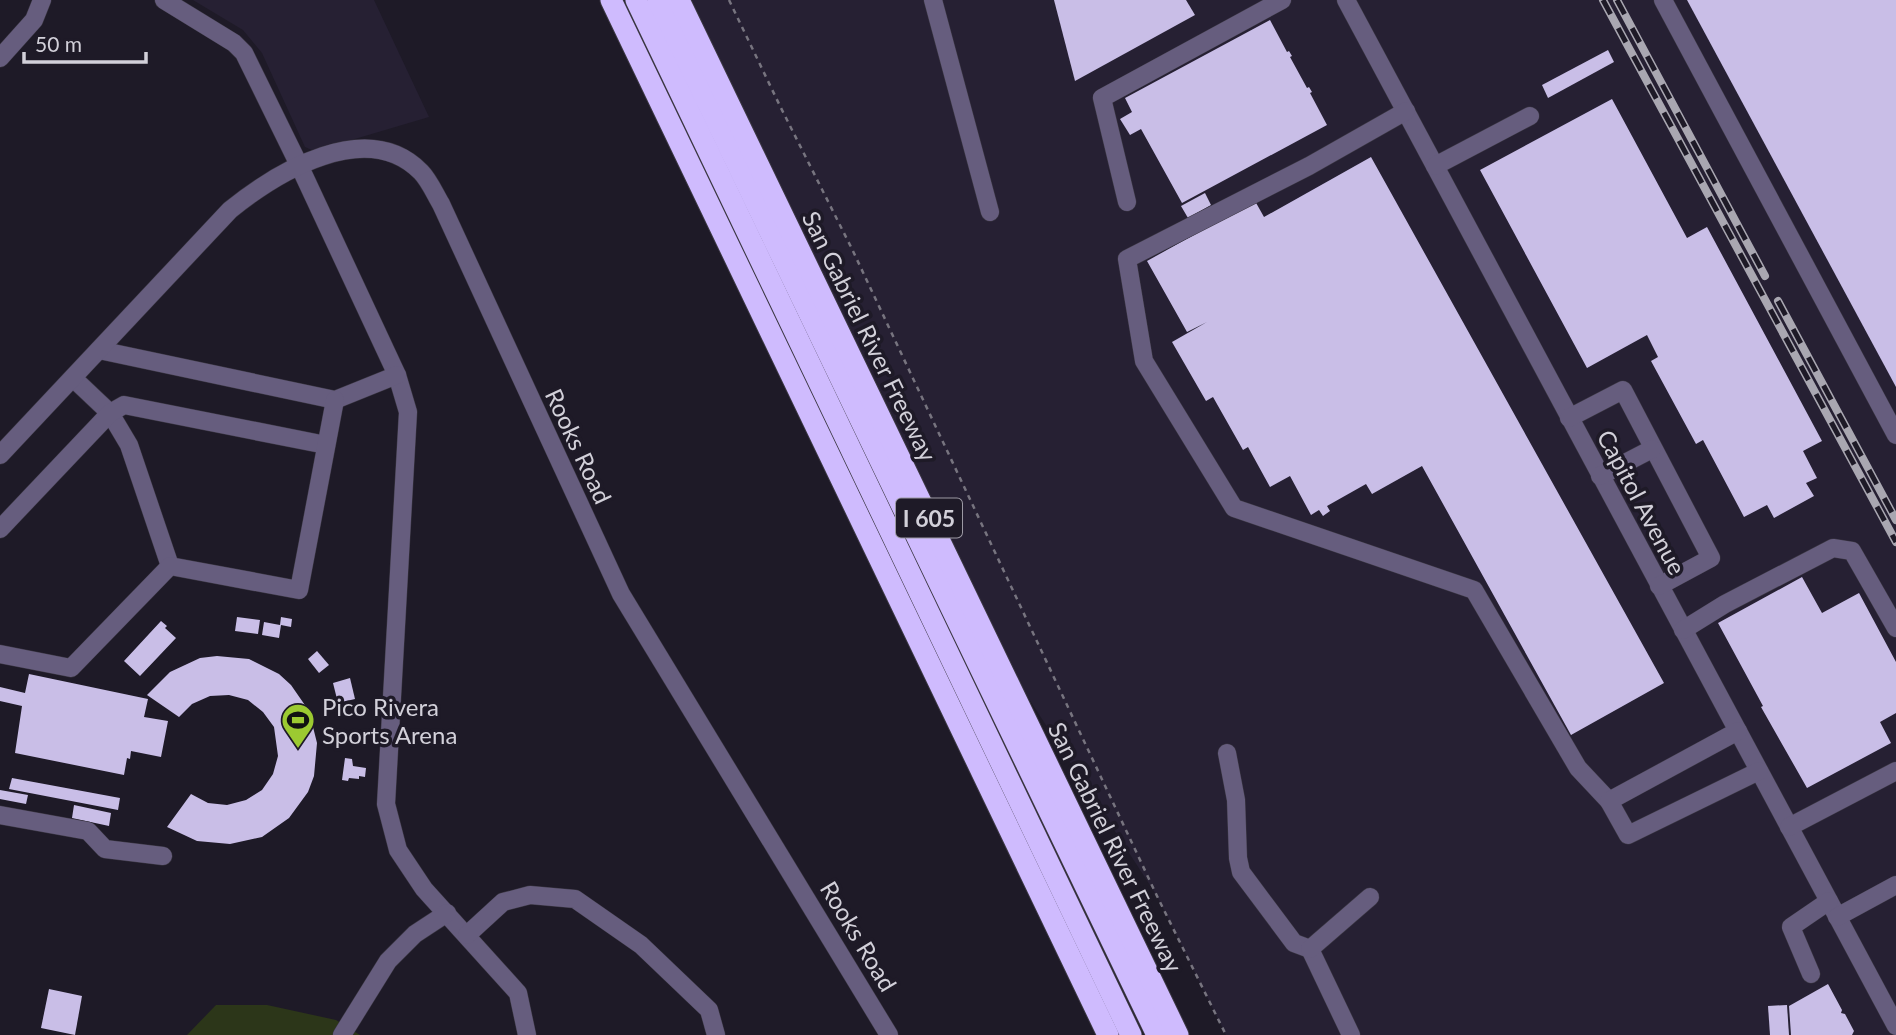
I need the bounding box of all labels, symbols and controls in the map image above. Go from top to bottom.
scale bar [24,21,147,65]
text: 50 m [35,31,82,56]
street label: San Gabriel River Freeway [797,206,943,466]
street label: Rooks Road [540,384,618,508]
street label: Capitol Avenue [1592,425,1692,579]
road number: I 605 [896,498,962,538]
place label: Pico Rivera Sports Arena [322,692,457,749]
sports icon: Pico Rivera Sports Arena [279,701,317,750]
street label: San Gabriel River Freeway [1043,717,1189,977]
street label: Rooks Road [815,876,903,996]

